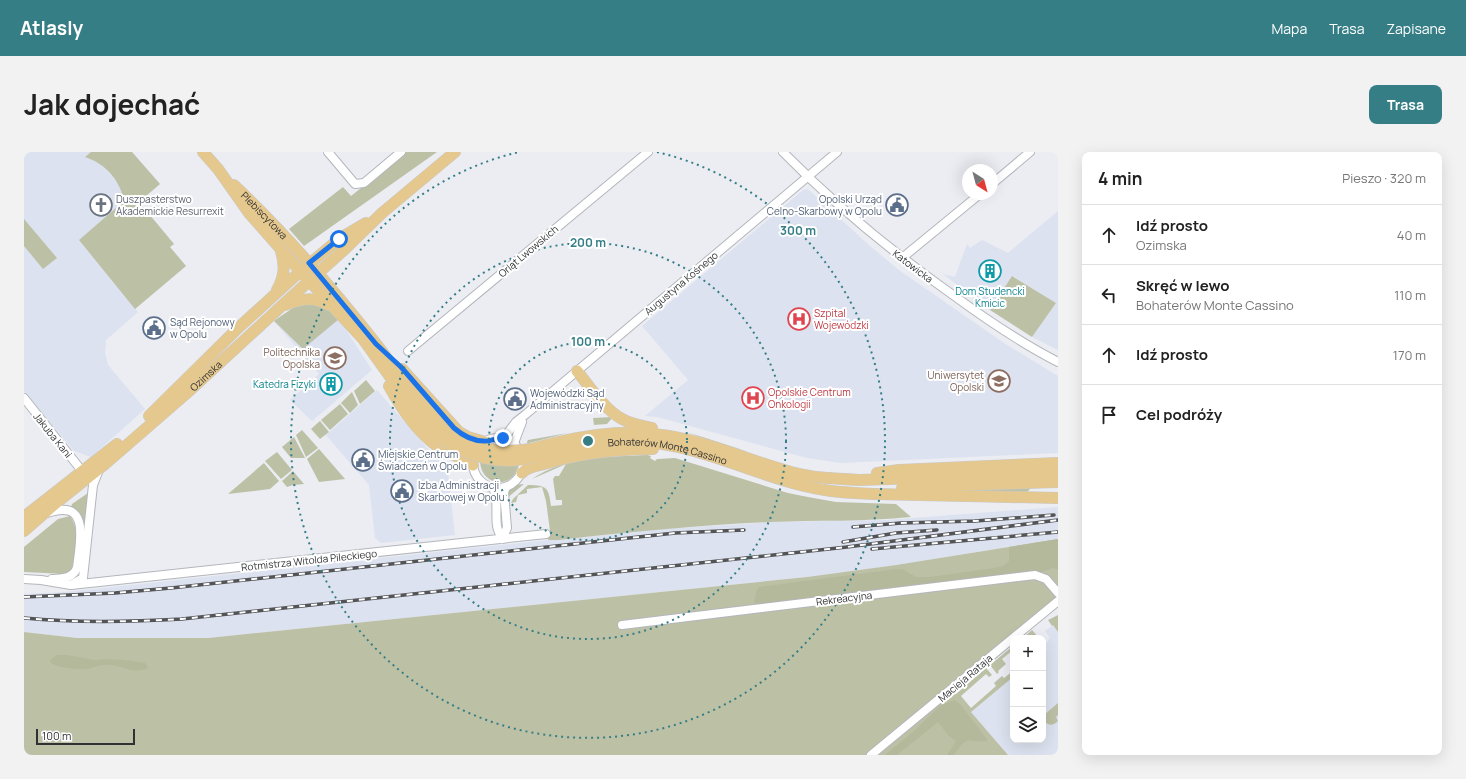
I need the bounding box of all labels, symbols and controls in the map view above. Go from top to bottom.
text: Atlasly [20,15,83,41]
text: Mapa [1272,19,1307,38]
text: Trasa [1329,19,1364,38]
text: Zapisane [1386,19,1446,38]
text: Jak dojechać [24,85,200,123]
button: Trasa [1369,85,1442,124]
north arrow [962,164,998,200]
text: 4 min [1098,167,1142,190]
text: Pieszo · 320 m [1342,169,1426,187]
street label: Plebiscytowa [238,188,291,242]
church icon: Duszpasterstwo Akademickie Resurrexit [88,192,114,218]
place label: Duszpasterstwo Akademickie Resurrexit [116,192,224,218]
place label: Opolski Urząd Celno-Skarbowy w Opolu [767,192,882,218]
public building icon: Opolski Urząd Celno-Skarbowy w Opolu [884,192,910,218]
text: Idź prosto [1136,215,1208,236]
street label: Orląt Lwowskich [495,222,561,280]
text: 300 m [780,222,816,239]
icon: ahead [1098,224,1120,246]
text: 40 m [1397,226,1426,244]
route start [330,230,348,248]
text: 200 m [570,234,606,251]
text: Ozimska [1136,236,1187,254]
street label: Katowicka [890,246,936,286]
street label: Augustyna Kośnego [641,248,721,318]
building icon: Dom Studencki Kmicic [977,258,1003,284]
text: Skręć w lewo [1136,275,1230,296]
place label: Dom Studencki Kmicic [955,284,1025,310]
icon: left [1098,284,1120,306]
text: 110 m [1394,286,1426,304]
text: Bohaterów Monte Cassino [1136,296,1294,314]
hospital icon: Szpital Wojewódzki [786,306,812,332]
place label: Szpital Wojewódzki [814,306,869,332]
public building icon: Sąd Rejonowy w Opolu [141,315,167,341]
place label: Sąd Rejonowy w Opolu [170,315,235,341]
text: 100 m [571,333,605,350]
icon: ahead [1098,344,1120,366]
text: Idź prosto [1136,344,1208,365]
place label: Politechnika Opolska [263,345,320,371]
school or university icon: Politechnika Opolska [322,345,348,371]
text: 170 m [1393,346,1426,364]
street label: Ozimska [186,357,225,394]
place label: Uniwersytet Opolski [928,368,984,394]
school or university icon: Uniwersytet Opolski [986,368,1012,394]
building icon: Katedra Fizyki [318,371,344,397]
place label: Katedra Fizyki [253,377,316,391]
hospital icon: Opolskie Centrum Onkologii [740,385,766,411]
place label: Opolskie Centrum Onkologii [768,385,851,411]
public building icon: Wojewódzki Sąd Administracyjny [502,386,528,412]
place label: Wojewódzki Sąd Administracyjny [530,386,604,412]
icon: arrive [1098,404,1120,426]
text: Cel podróży [1136,404,1222,425]
street label: Jakuba Kani [30,409,76,461]
route end [494,429,512,447]
centre of rings [581,434,595,448]
street label: Bohaterów Monte Cassino [607,434,729,468]
public building icon: Miejskie Centrum Świadczeń w Opolu [350,447,376,473]
place label: Miejskie Centrum Świadczeń w Opolu [378,447,467,473]
public building icon: Izba Administracji Skarbowej w Opolu [389,478,415,504]
place label: Izba Administracji Skarbowej w Opolu [418,478,505,504]
street label: Rotmistrza Witolda Pileckiego [240,546,378,574]
street label: Rekreacyjna [815,588,873,608]
map controls [1010,635,1046,743]
button: + [1010,635,1046,671]
street label: Macieja Rataja [935,651,995,705]
button: − [1010,671,1046,707]
button: layers [1010,707,1046,743]
scale bar [36,727,135,746]
text: 100 m [42,728,71,743]

